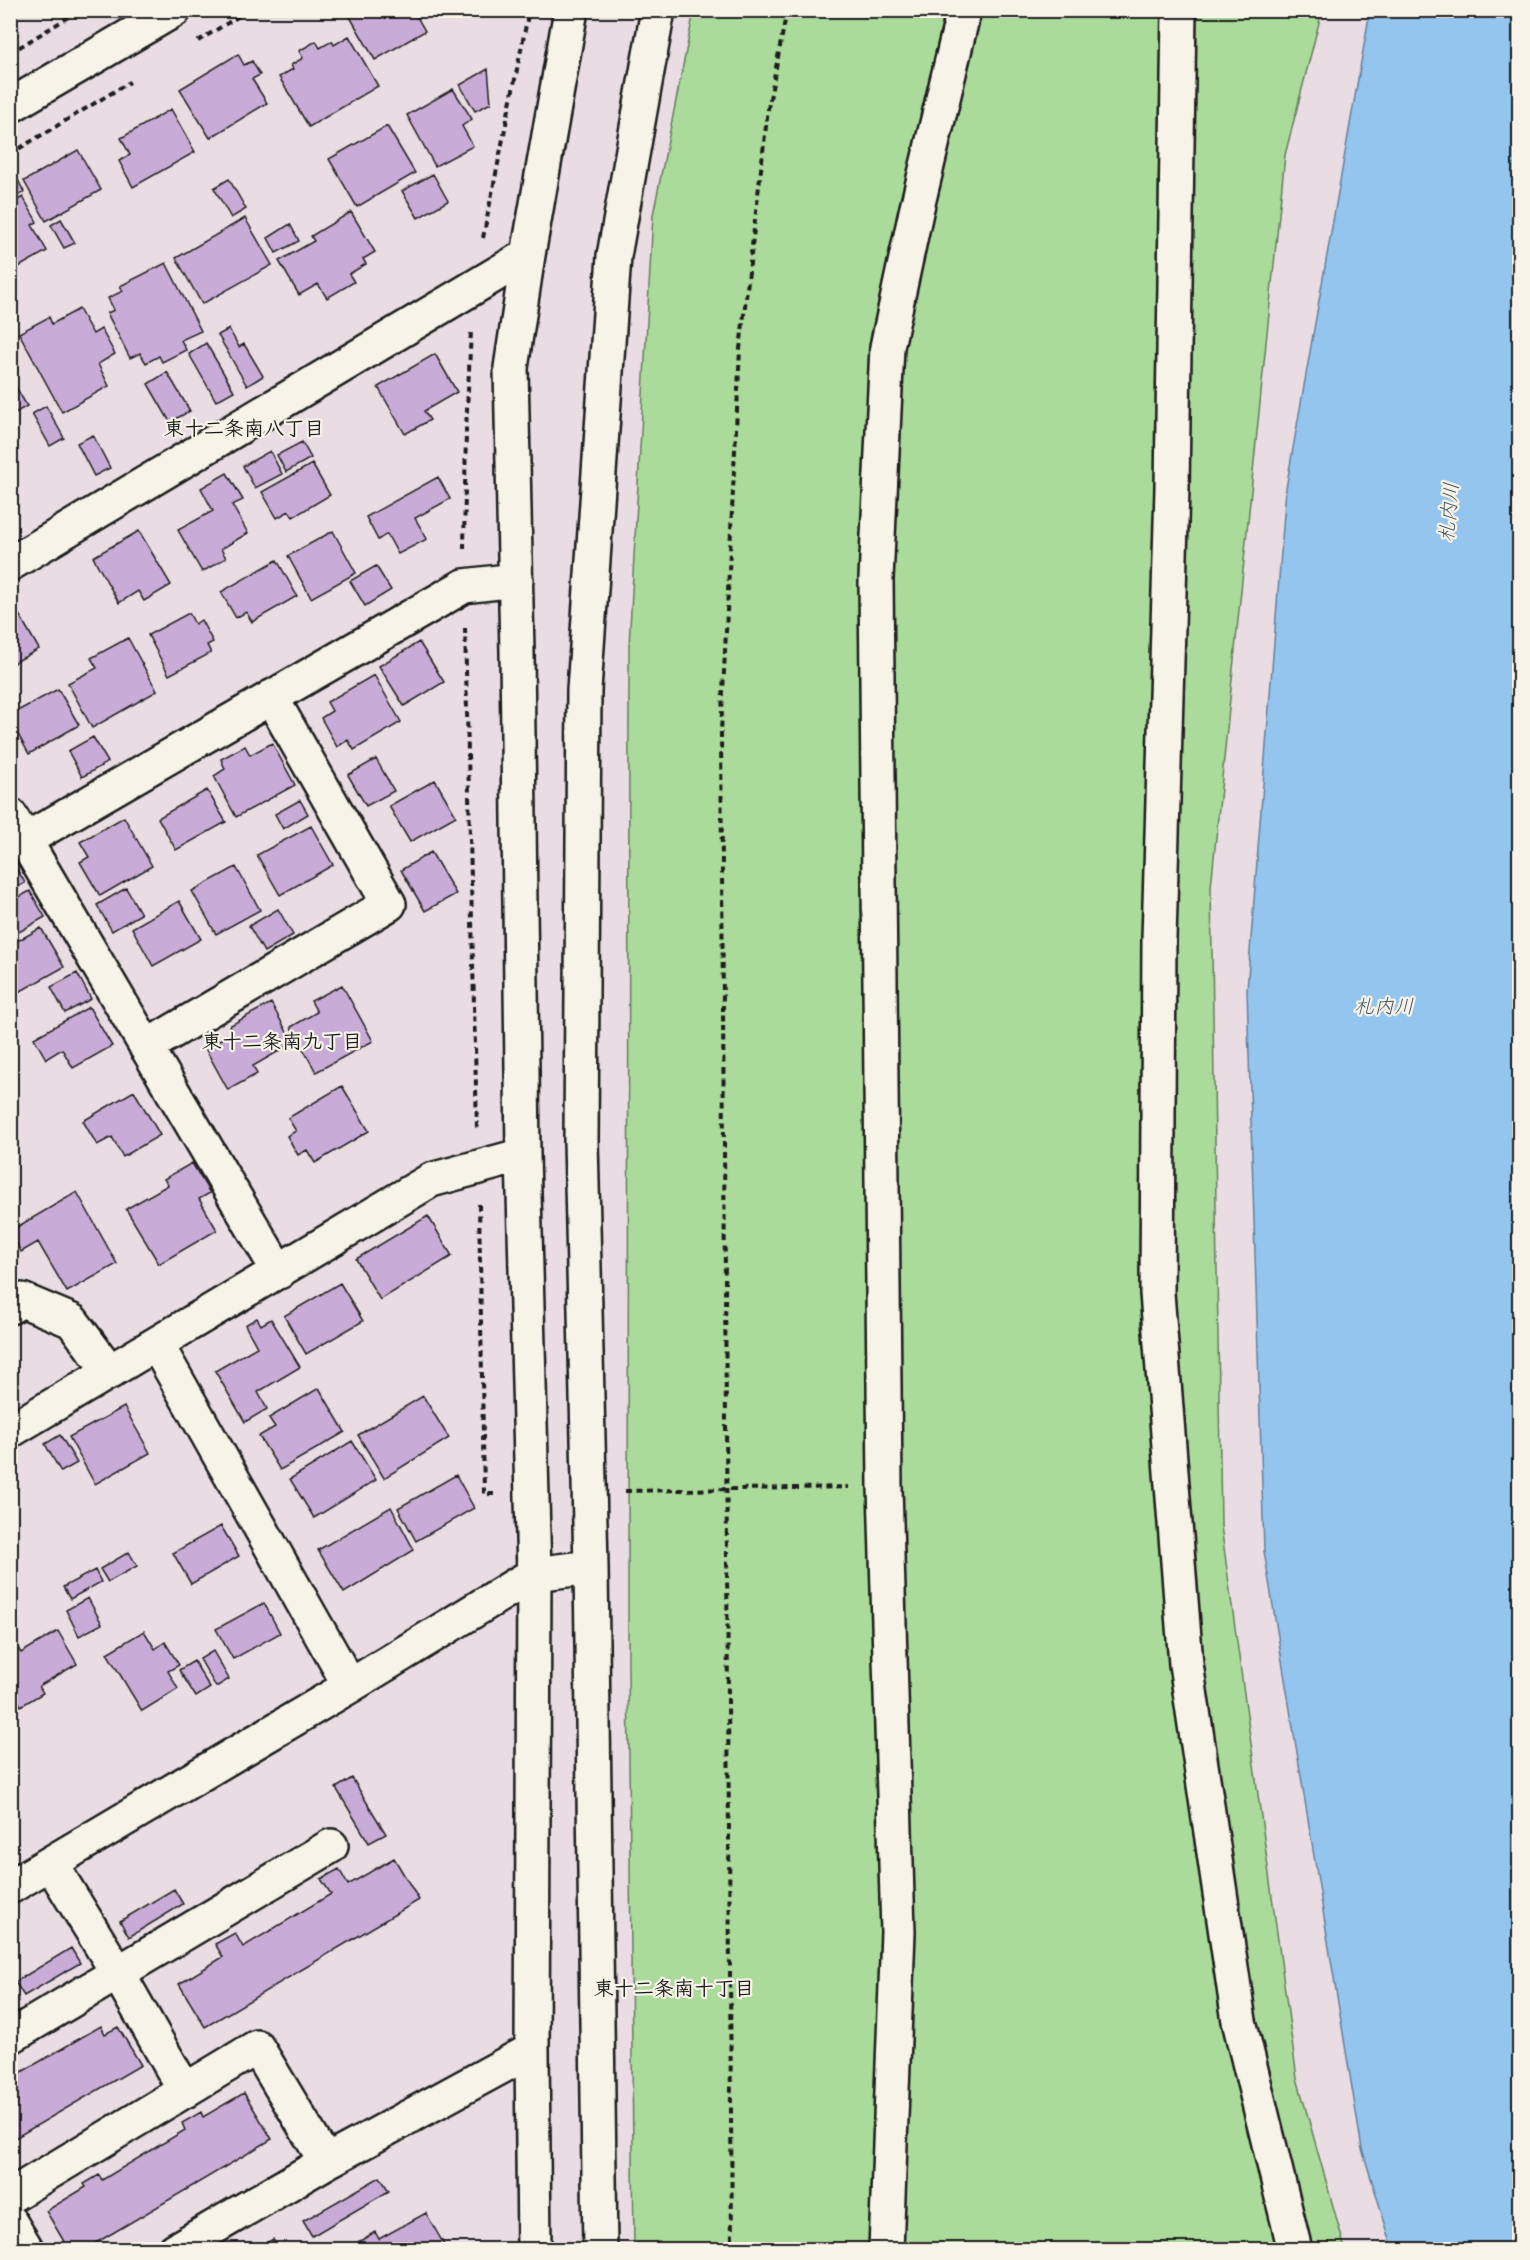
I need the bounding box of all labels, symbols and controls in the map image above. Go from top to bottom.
district label: 東十二条南八丁目 [164,415,324,440]
water label: 札内川 [1433,481,1463,543]
water label: 札内川 [1354,993,1414,1018]
district label: 東十二条南九丁目 [202,1028,362,1053]
district label: 東十二条南十丁目 [594,1975,754,2000]

